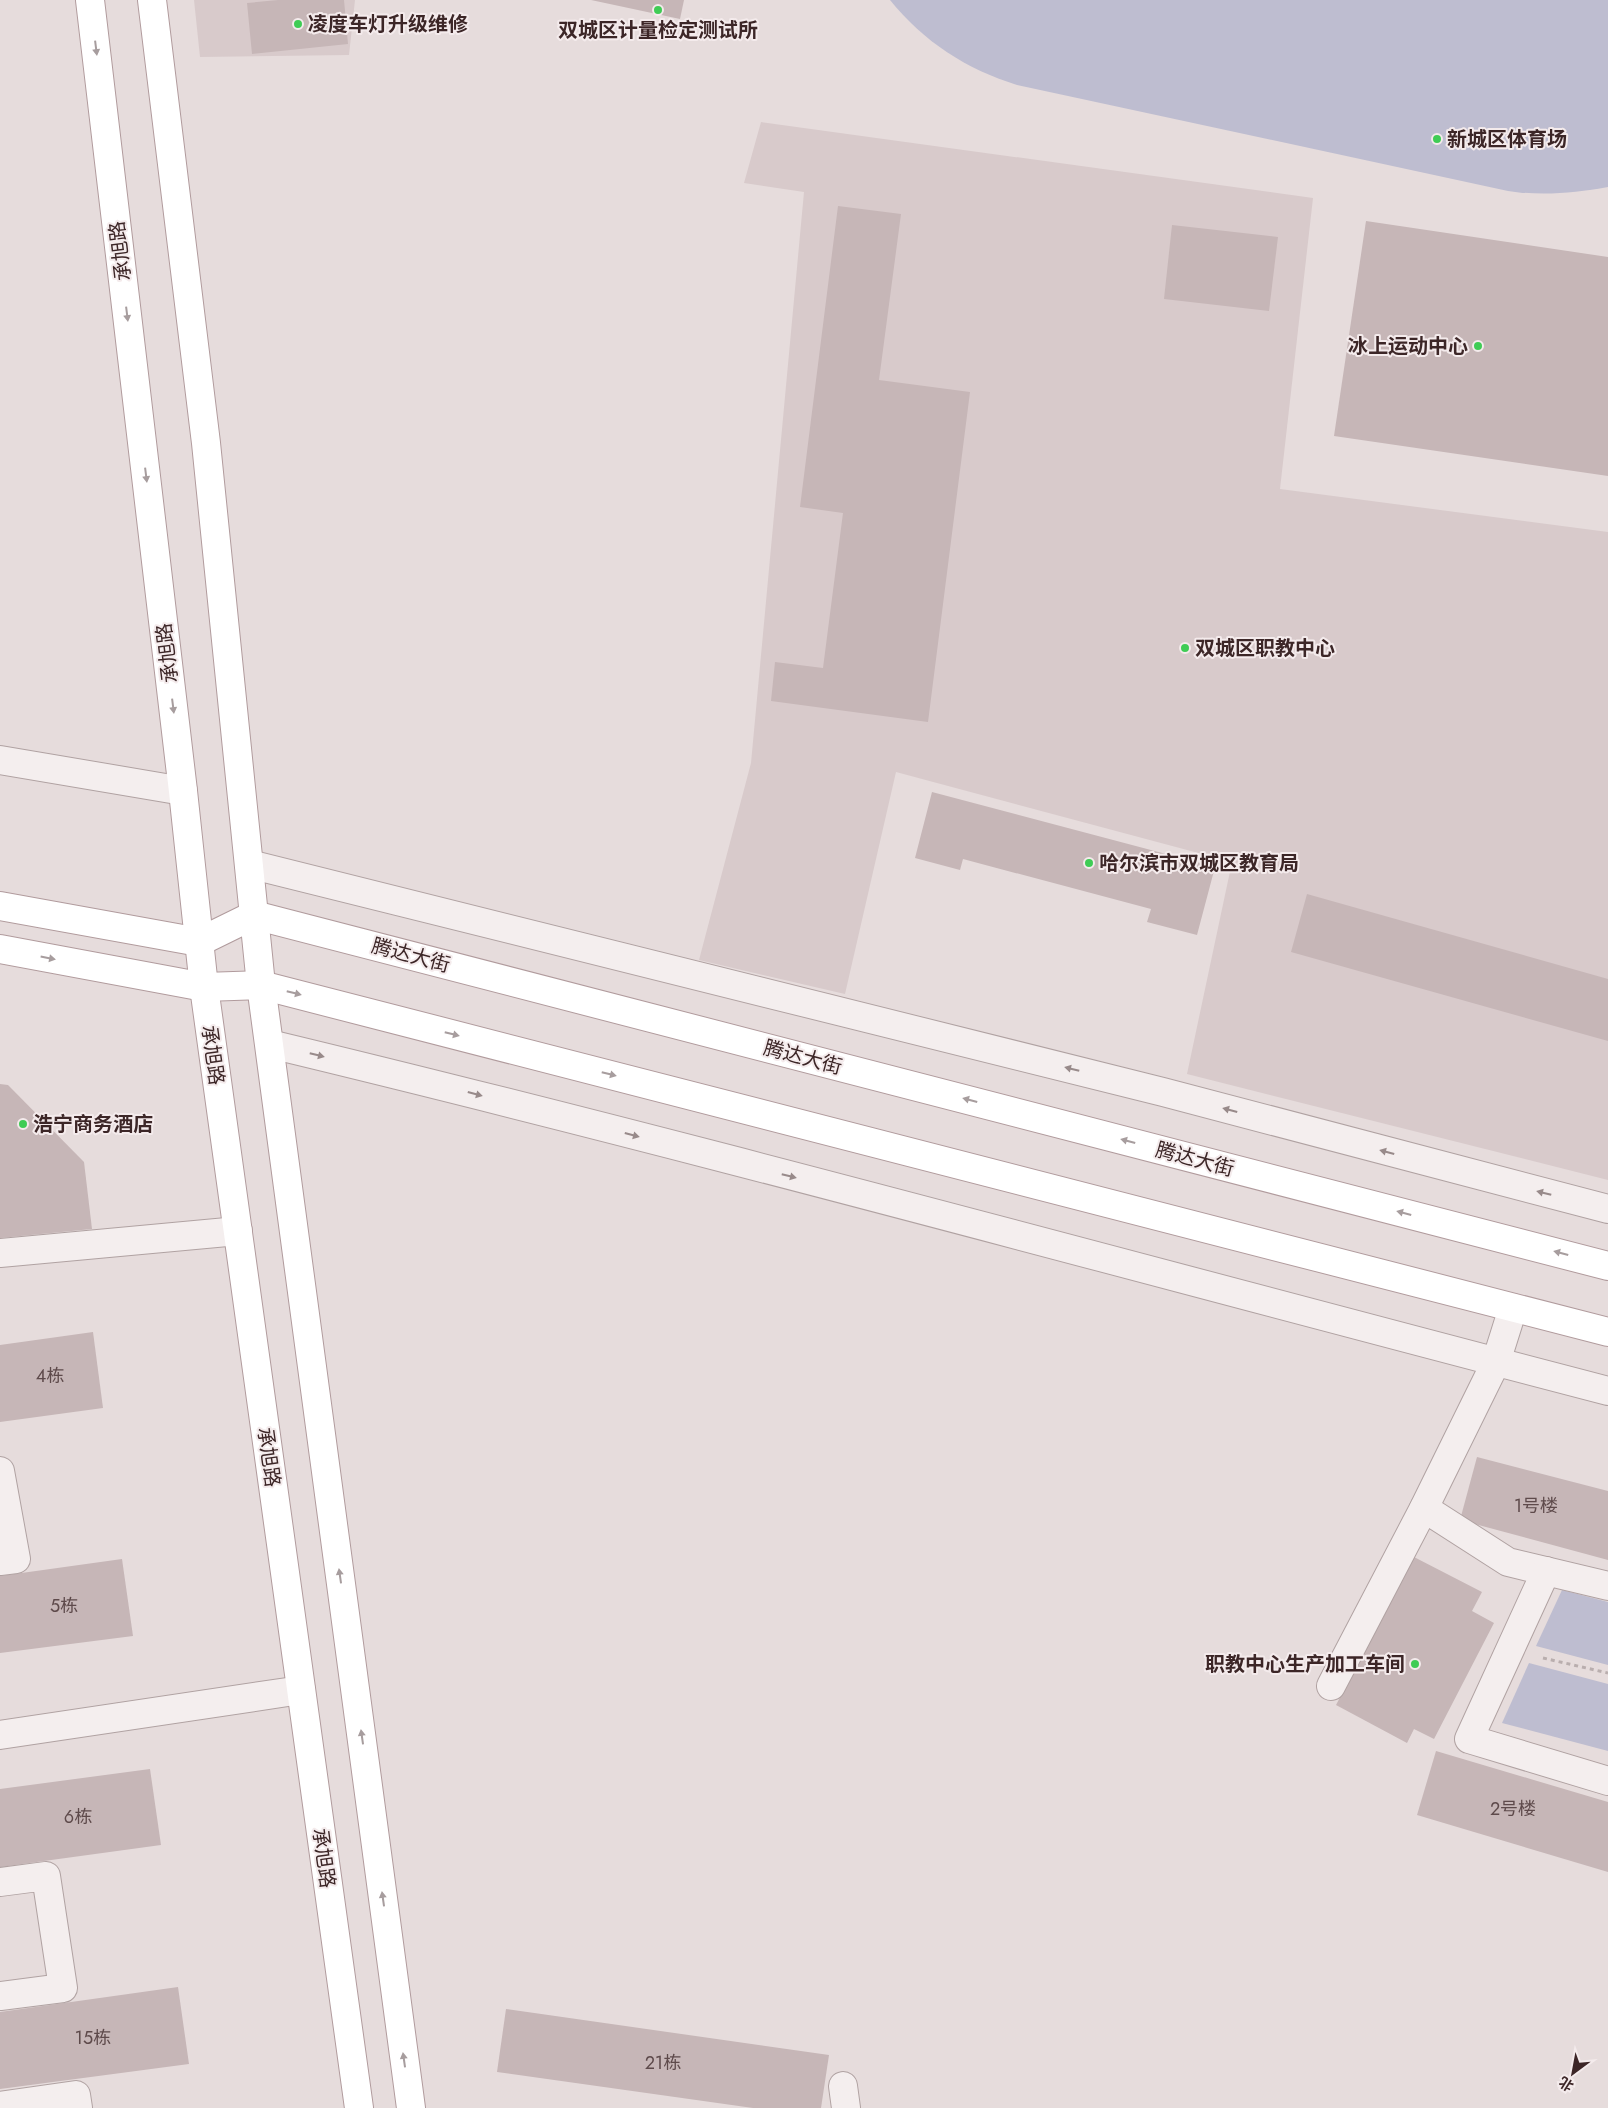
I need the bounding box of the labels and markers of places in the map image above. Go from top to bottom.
marker: 双城区计量检定测试所 [652,4,664,16]
place label: 凌度车灯升级维修 [308,10,468,39]
place label: 双城区计量检定测试所 [558,16,758,45]
marker: 凌度车灯升级维修 [292,18,304,30]
place label: 新城区体育场 [1447,125,1567,154]
marker: 新城区体育场 [1431,133,1443,145]
place label: 冰上运动中心 [1348,332,1468,361]
marker: 冰上运动中心 [1472,340,1484,352]
place label: 双城区职教中心 [1195,634,1335,663]
marker: 双城区职教中心 [1179,642,1191,654]
place label: 哈尔滨市双城区教育局 [1099,849,1299,878]
marker: 哈尔滨市双城区教育局 [1083,857,1095,869]
place label: 浩宁商务酒店 [33,1110,153,1139]
marker: 浩宁商务酒店 [17,1118,29,1130]
place label: 职教中心生产加工车间 [1205,1650,1405,1679]
marker: 职教中心生产加工车间 [1409,1658,1421,1670]

